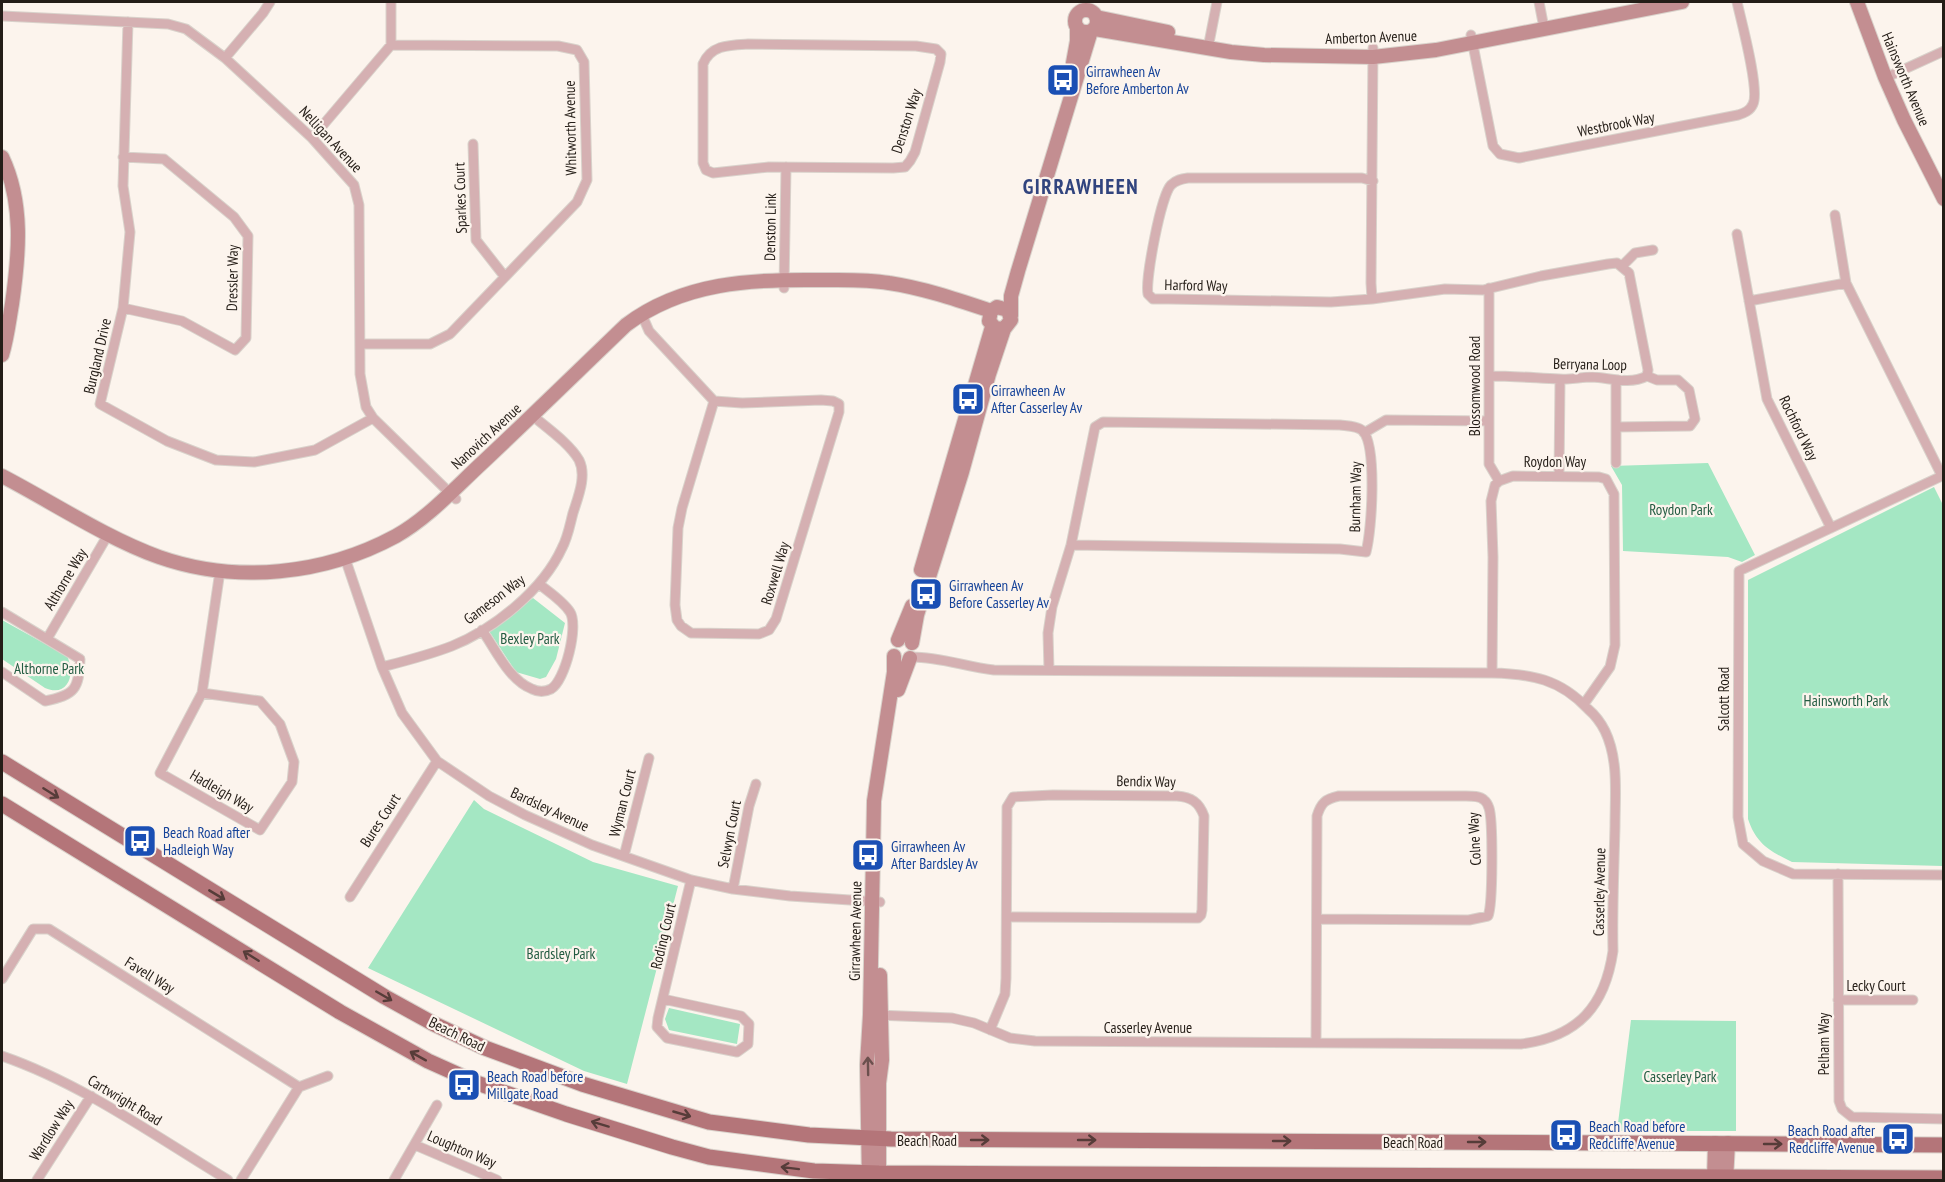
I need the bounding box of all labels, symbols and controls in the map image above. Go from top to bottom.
street label: Amberton Avenue [1325,26,1417,48]
street label: Hainsworth Avenue [1878,29,1934,129]
bus stop icon: Girrawheen Av Before Amberton Av [1045,62,1081,98]
place label: Girrawheen Av Before Amberton Av [1086,62,1189,98]
street label: Whitworth Avenue [560,80,580,176]
street label: Denston Way [887,86,925,156]
street label: Nelligan Avenue [295,102,367,176]
street label: Westbrook Way [1576,107,1657,141]
street label: Sparkes Court [449,162,471,234]
district label: GIRRAWHEEN [1023,173,1139,200]
street label: Denston Link [760,193,780,261]
street label: Dressler Way [222,244,242,311]
street label: Harford Way [1164,275,1228,295]
street label: Burgland Drive [79,316,115,396]
street label: Blossomwood Road [1465,336,1484,436]
street label: Berryana Loop [1553,354,1627,374]
bus stop icon: Girrawheen Av After Casserley Av [950,381,986,417]
place label: Girrawheen Av After Casserley Av [991,381,1082,417]
street label: Rochford Way [1775,392,1823,464]
street label: Nanovich Avenue [447,399,525,473]
street label: Roydon Way [1524,452,1587,471]
street label: Burnham Way [1345,461,1365,533]
park label: Roydon Park [1649,500,1713,519]
street label: Roxwell Way [756,539,794,607]
street label: Althorne Way [39,544,91,613]
street label: Gameson Way [460,570,529,628]
bus stop icon: Girrawheen Av Before Casserley Av [908,576,944,612]
place label: Girrawheen Av Before Casserley Av [949,576,1049,612]
park label: Bexley Park [500,629,560,648]
park label: Althorne Park [14,659,84,678]
street label: Salcott Road [1714,667,1733,731]
park label: Hainsworth Park [1804,691,1889,710]
street label: Hadleigh Way [187,765,258,817]
street label: Wyman Court [604,767,640,839]
street label: Bendix Way [1116,771,1176,791]
street label: Bardsley Avenue [508,783,592,835]
one-way arrow [42,788,59,800]
street label: Bures Court [356,790,404,850]
street label: Selwyn Court [713,799,745,869]
street label: Colne Way [1463,812,1485,866]
bus stop icon: Beach Road after Hadleigh Way [122,823,158,859]
place label: Beach Road after Hadleigh Way [163,823,251,859]
bus stop icon: Girrawheen Av After Bardsley Av [850,837,886,873]
place label: Girrawheen Av After Bardsley Av [891,837,978,873]
street label: Casserley Avenue [1589,848,1609,936]
street label: Girrawheen Avenue [845,881,865,981]
one-way arrow [208,890,225,902]
street label: Roding Court [646,901,680,971]
park label: Bardsley Park [527,944,596,963]
one-way arrow [243,949,260,961]
street label: Favell Way [121,952,179,998]
street label: Lecky Court [1846,976,1906,995]
one-way arrow [375,990,392,1002]
street label: Beach Road [426,1012,488,1056]
street label: Pelham Way [1814,1012,1833,1075]
street label: Casserley Avenue [1104,1018,1192,1037]
one-way arrow [410,1049,427,1061]
one-way arrow [862,1057,874,1077]
bus stop icon: Beach Road before Millgate Road [446,1067,482,1103]
place label: Beach Road before Millgate Road [487,1067,583,1103]
park label: Casserley Park [1643,1067,1717,1086]
street label: Cartwright Road [84,1070,166,1130]
street label: Wardlow Way [25,1096,77,1164]
one-way arrow [672,1109,691,1120]
bus stop icon: Beach Road before Redcliffe Avenue [1548,1117,1584,1153]
place label: Beach Road before Redcliffe Avenue [1589,1117,1685,1153]
one-way arrow [591,1118,610,1129]
place label: Beach Road after Redcliffe Avenue [1788,1121,1876,1157]
bus stop icon: Beach Road after Redcliffe Avenue [1880,1121,1916,1157]
street label: Loughton Way [425,1126,500,1172]
street label: Beach Road [897,1131,957,1150]
street label: Beach Road [1383,1133,1443,1152]
one-way arrow [970,1134,990,1146]
one-way arrow [1076,1134,1096,1146]
one-way arrow [1271,1135,1291,1147]
one-way arrow [1466,1136,1486,1148]
one-way arrow [1763,1138,1783,1150]
one-way arrow [780,1162,800,1173]

